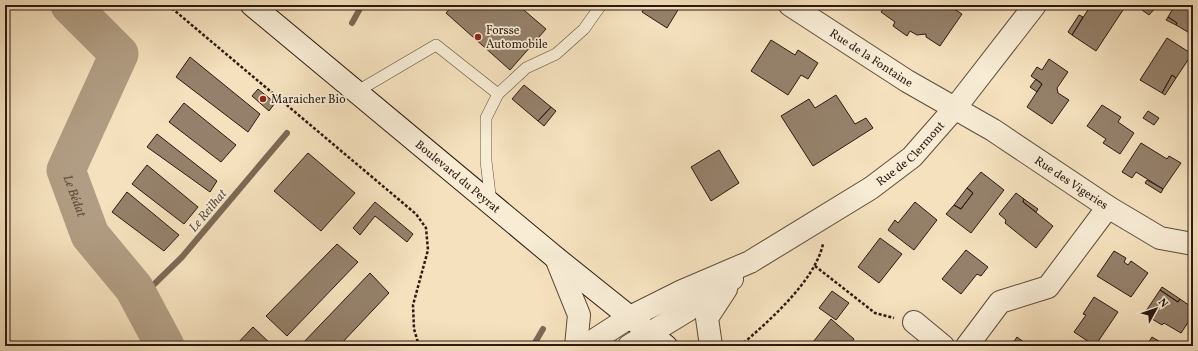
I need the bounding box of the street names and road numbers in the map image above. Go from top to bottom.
street label: Rue de la Fontaine [826,26,916,92]
street label: Rue de Clermont [873,118,949,190]
street label: Boulevard du Peyrat [411,137,503,217]
street label: Rue des Vigeries [1031,153,1111,214]

